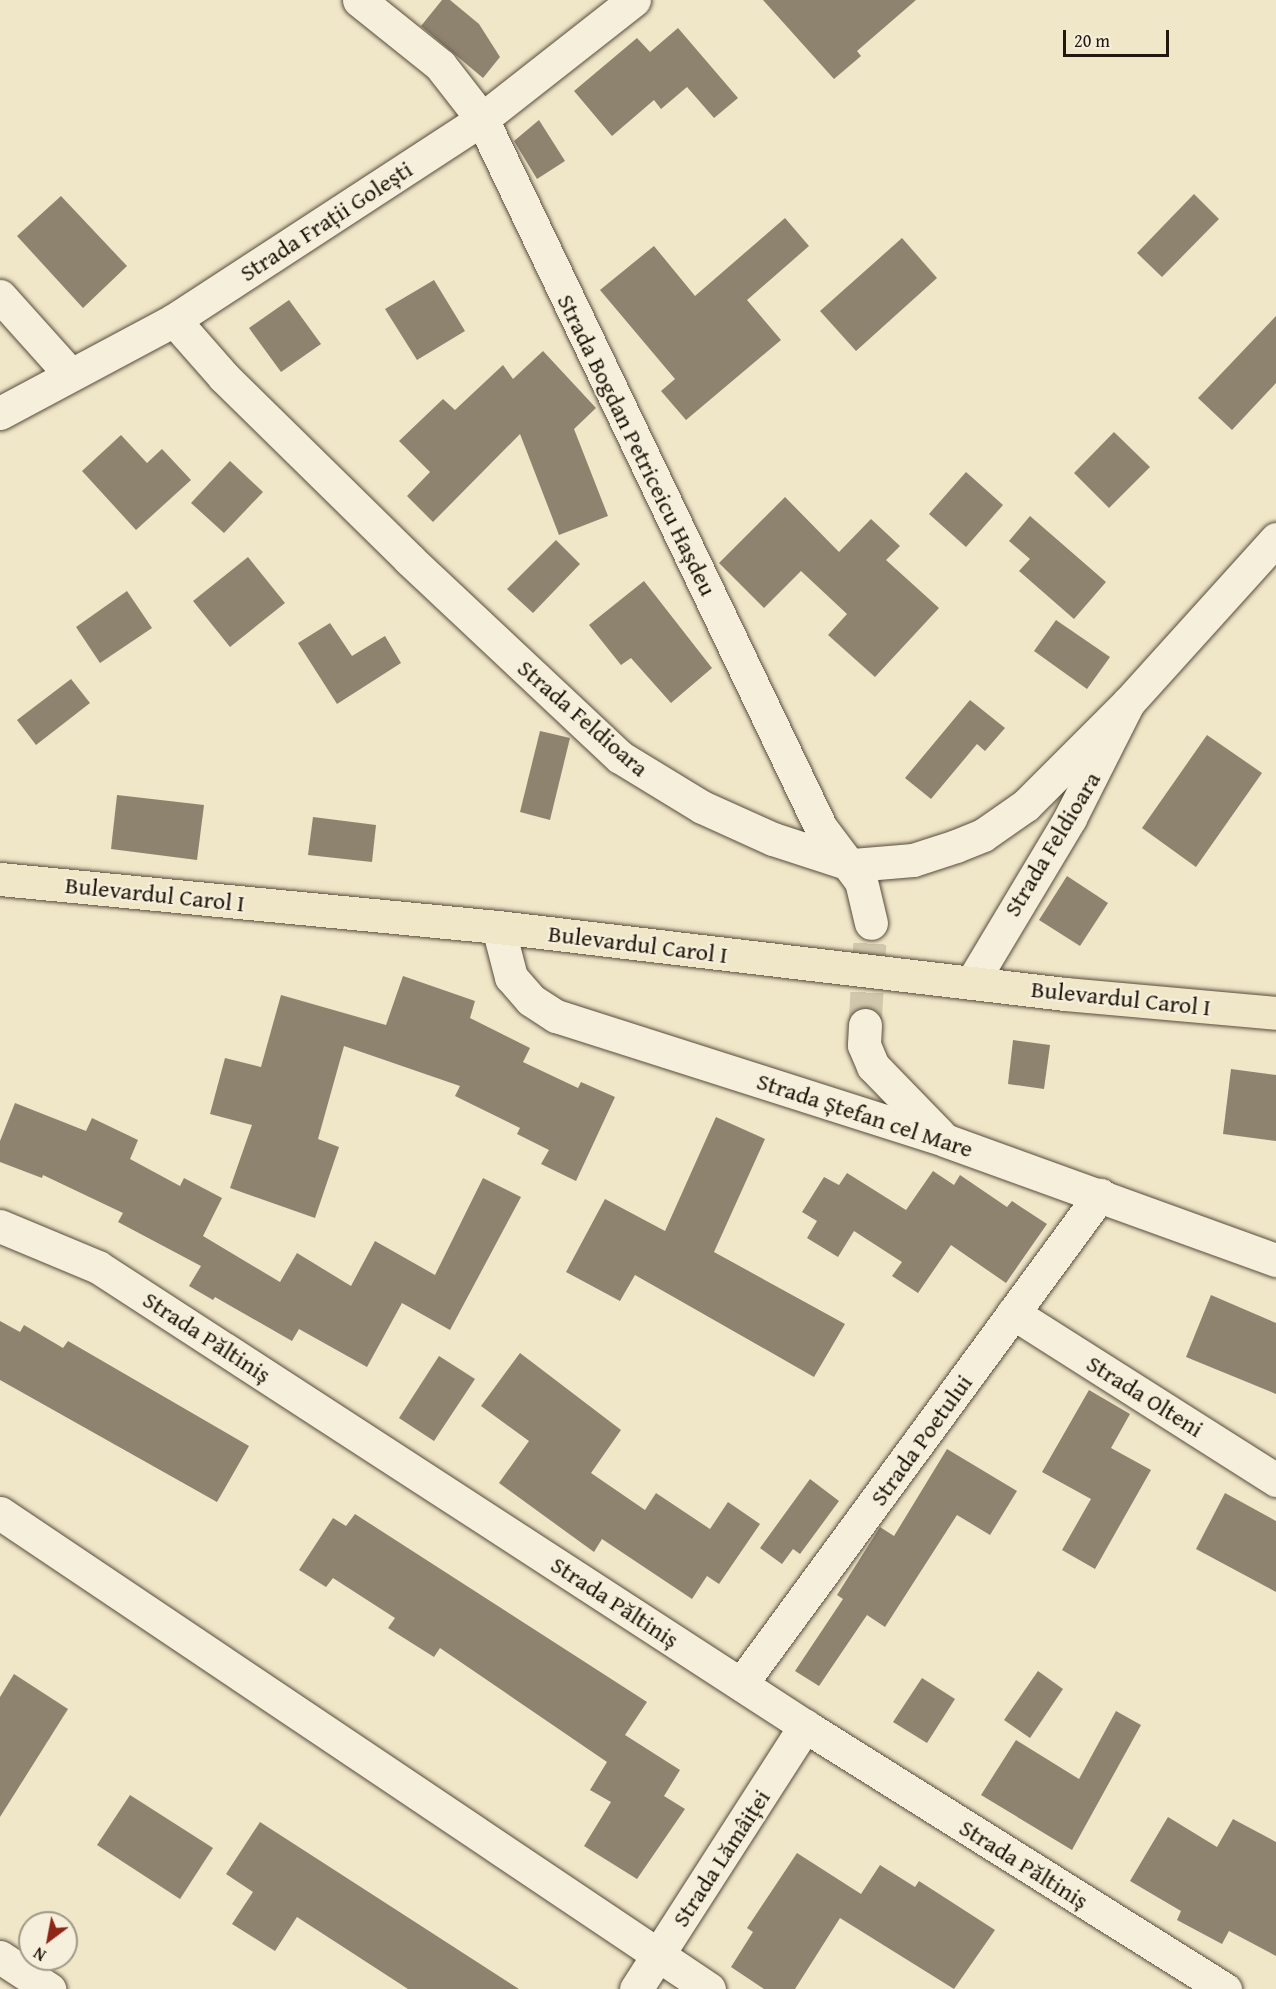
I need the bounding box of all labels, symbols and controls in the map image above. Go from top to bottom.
scale bar [1066,18,1172,56]
text: 20 m [1074,27,1110,54]
street label: Strada Frații Golești [234,155,418,287]
street label: Strada Bogdan Petriceicu Hașdeu [551,289,723,601]
street label: Strada Feldioara [512,653,654,783]
street label: Strada Feldioara [998,766,1106,922]
street label: Bulevardul Carol I [64,870,246,918]
street label: Bulevardul Carol I [547,919,729,969]
street label: Bulevardul Carol I [1030,974,1212,1022]
street label: Strada Ștefan cel Mare [753,1066,977,1164]
street label: Strada Păltiniș [138,1285,276,1389]
street label: Strada Olteni [1081,1349,1209,1443]
street label: Strada Poetului [864,1369,978,1511]
street label: Strada Păltiniș [546,1550,684,1654]
street label: Strada Lămâiței [666,1784,776,1932]
street label: Strada Păltiniș [954,1813,1094,1915]
north arrow [18,1911,78,1971]
text: N [29,1942,50,1968]

